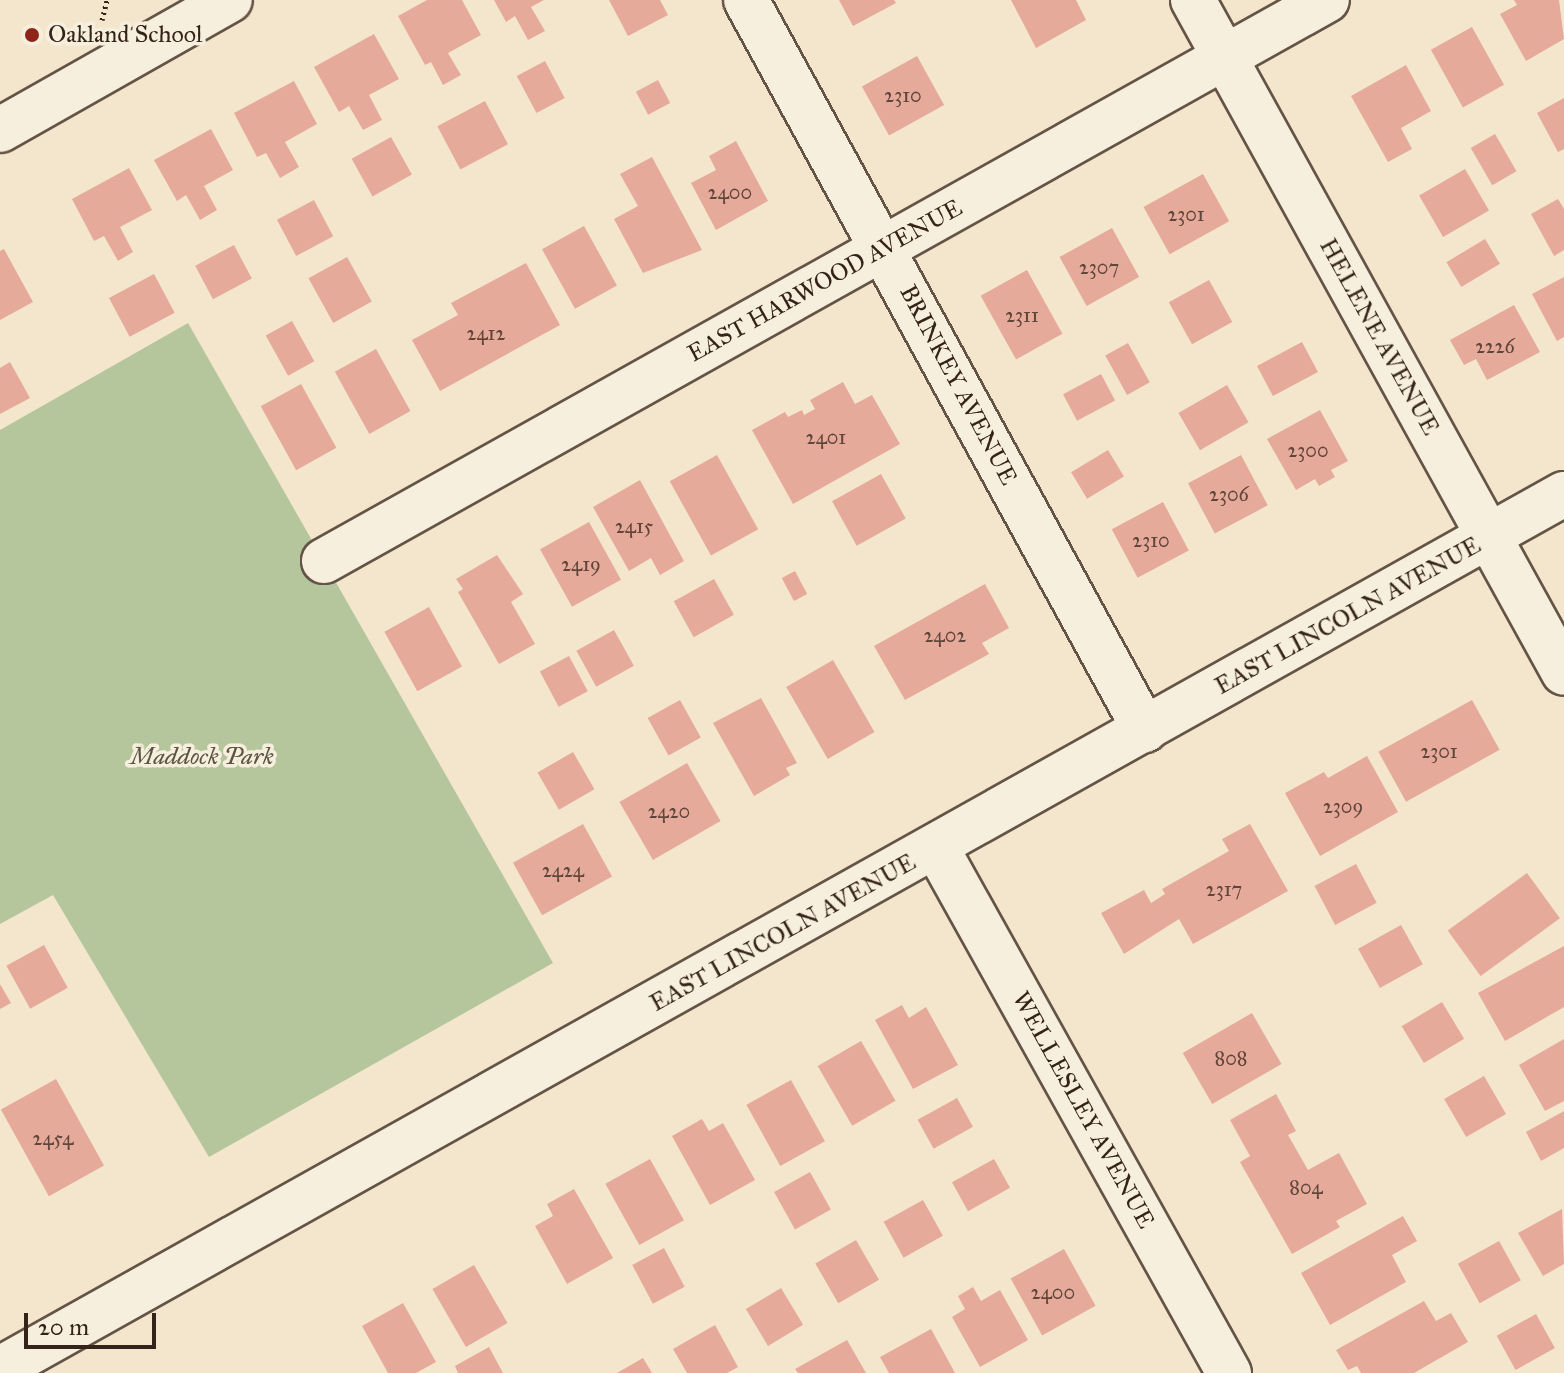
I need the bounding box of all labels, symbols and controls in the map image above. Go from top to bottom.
place label: Oakland School [48,21,203,49]
marker: Oakland School [23,26,41,44]
house number: 2310 [884,83,922,107]
house number: 2400 [708,180,752,204]
street label: EAST HARWOOD AVENUE [683,193,967,369]
house number: 2301 [1167,202,1205,226]
street label: HELENE AVENUE [1313,234,1445,440]
house number: 2307 [1079,255,1119,279]
street label: BRINKEY AVENUE [893,280,1023,490]
house number: 2311 [1005,303,1039,327]
house number: 2412 [467,321,505,345]
house number: 2226 [1475,334,1515,358]
house number: 2401 [806,425,846,449]
house number: 2300 [1287,438,1329,462]
house number: 2306 [1209,482,1249,506]
house number: 2415 [615,514,653,538]
house number: 2310 [1132,528,1170,552]
street label: EAST LINCOLN AVENUE [1210,531,1486,701]
house number: 2419 [561,552,601,576]
house number: 2402 [924,623,966,647]
house number: 2301 [1420,739,1458,763]
park label: Maddock Park [130,743,274,771]
house number: 2309 [1323,794,1363,818]
house number: 2420 [648,799,690,823]
street label: EAST LINCOLN AVENUE [645,848,921,1018]
house number: 2424 [542,858,584,882]
house number: 2317 [1206,877,1242,901]
street label: WELLESLEY AVENUE [1006,987,1160,1233]
house number: 808 [1215,1046,1247,1070]
house number: 2454 [33,1126,73,1150]
house number: 804 [1289,1175,1323,1199]
house number: 2400 [1031,1280,1075,1304]
scale bar [28,1297,160,1347]
text: 20 m [38,1312,89,1342]

